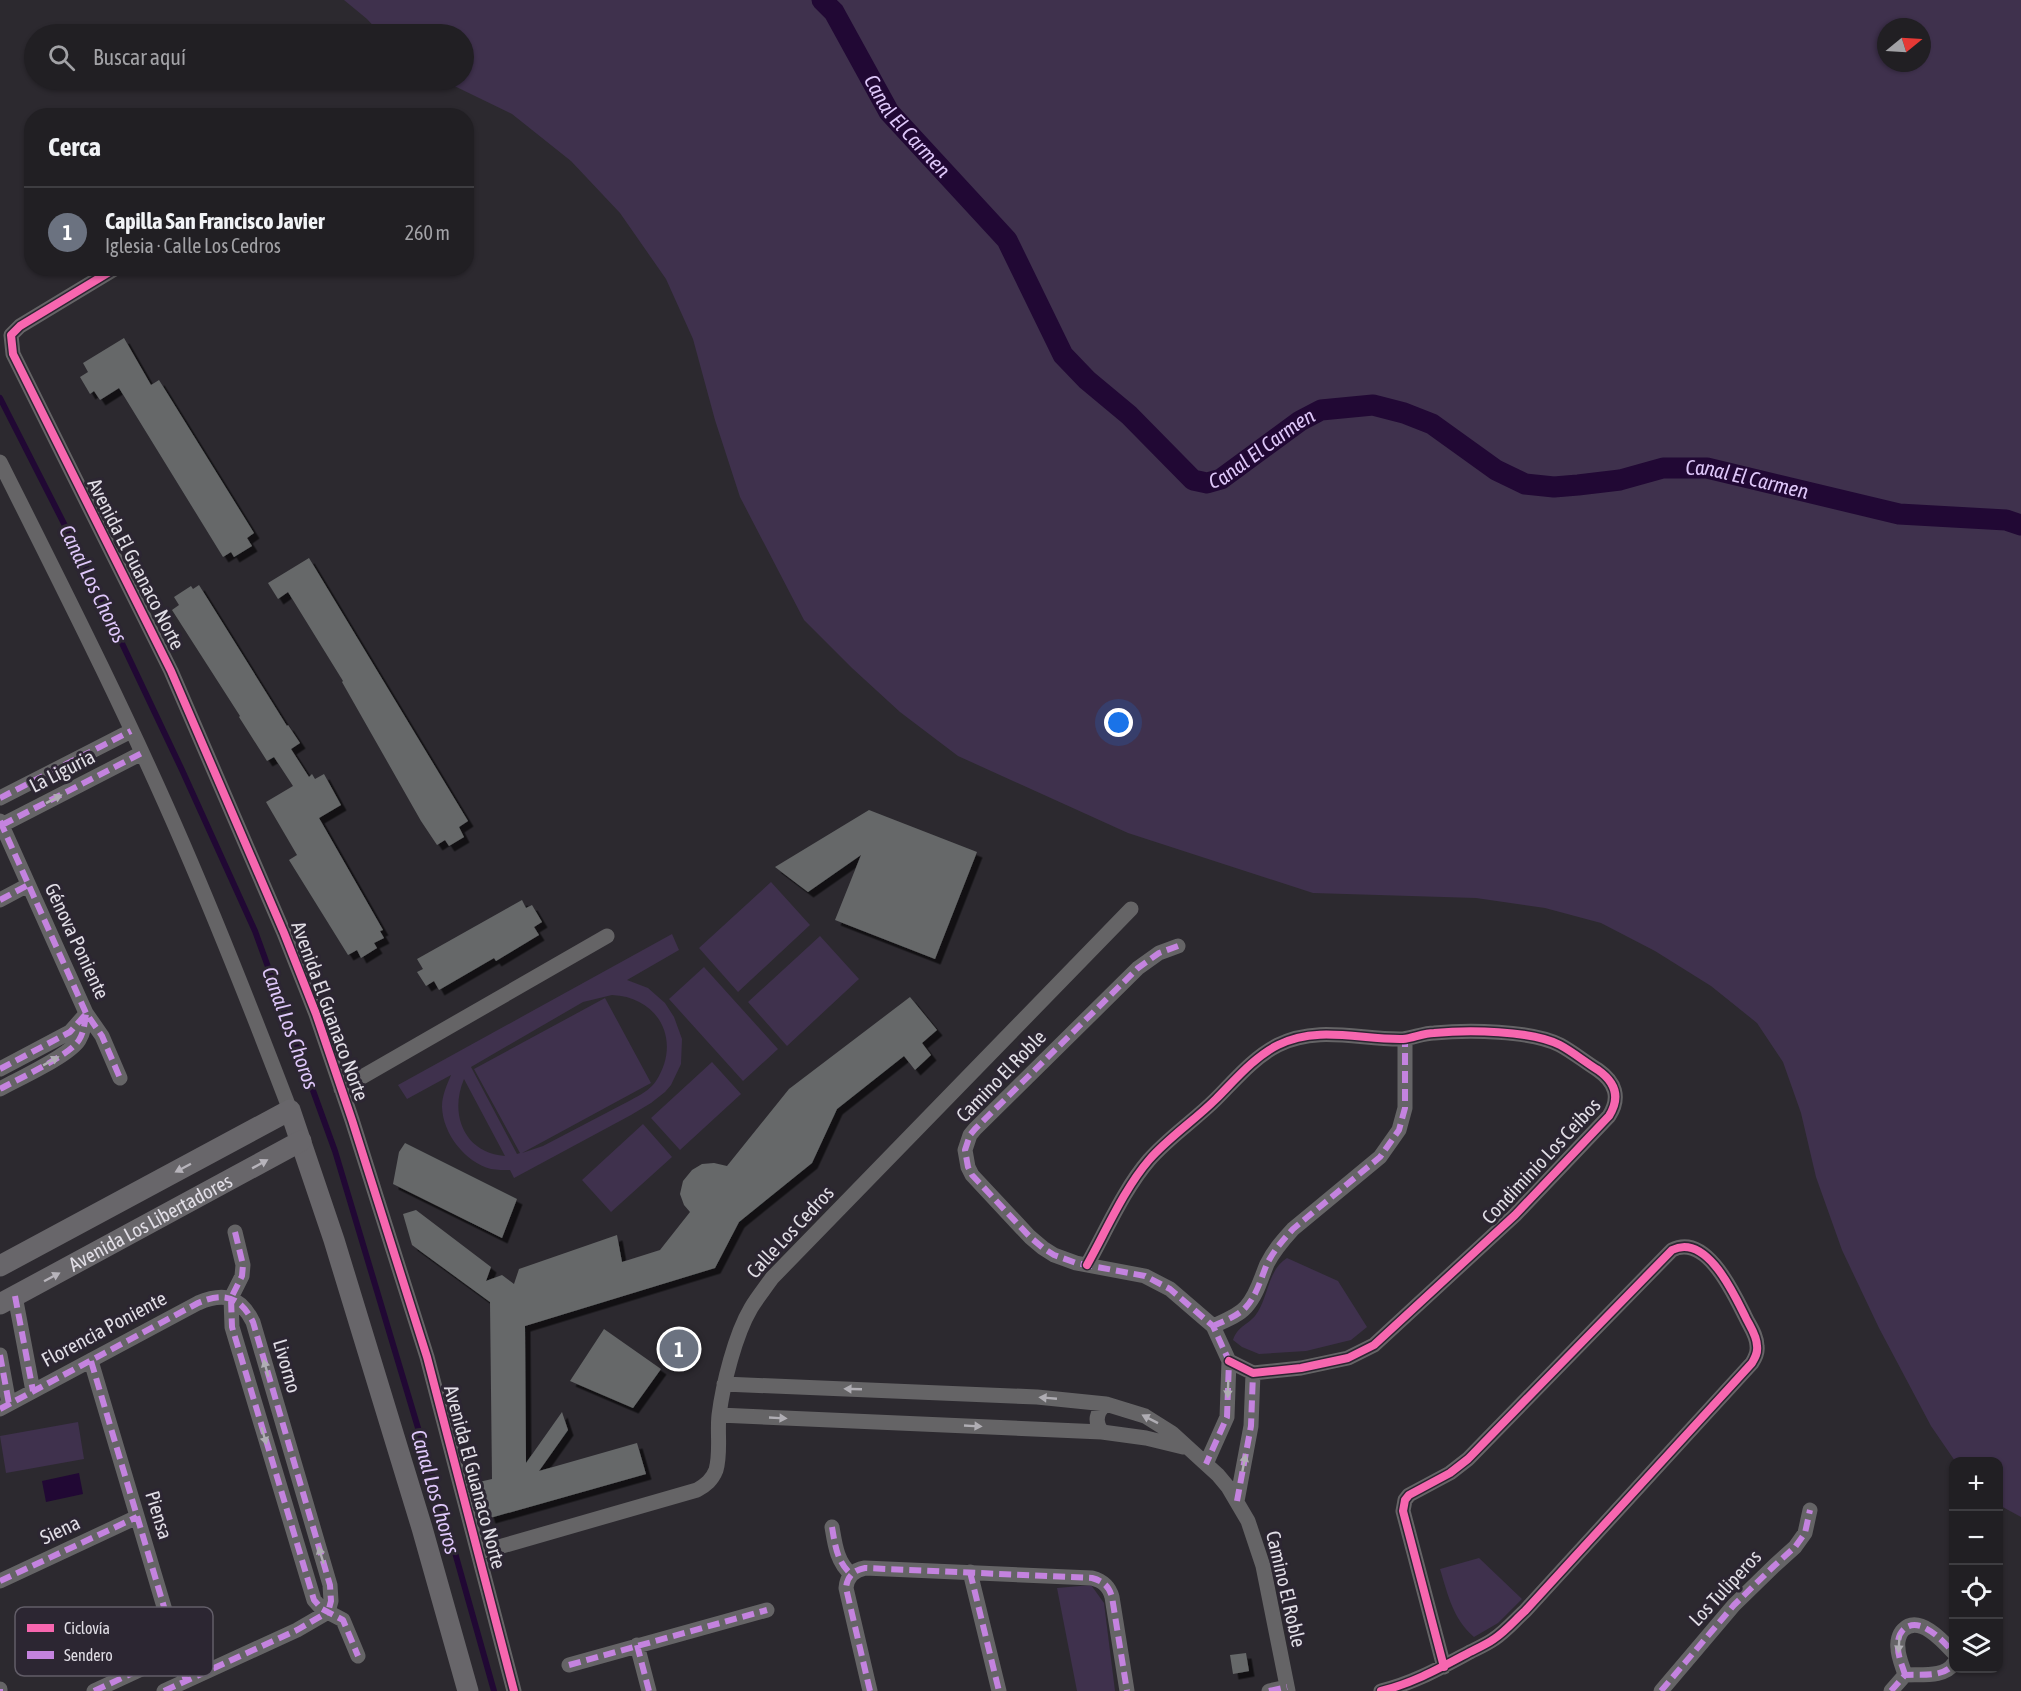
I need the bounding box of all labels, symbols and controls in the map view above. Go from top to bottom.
north arrow [1877,18,1931,72]
search box [24,24,474,90]
icon: search [45,41,78,74]
text: Buscar aquí [93,44,186,70]
water label: Canal El Carmen [860,70,956,182]
text: Cerca [48,132,101,162]
text: Capilla San Francisco Javier [105,208,324,234]
text: 1 [63,221,72,244]
text: 260 m [405,221,450,244]
text: Iglesia · Calle Los Cedros [105,234,281,257]
water label: Canal El Carmen [1206,402,1319,493]
water label: Canal El Carmen [1686,455,1811,503]
street label: Avenida El Guanaco Norte [83,474,190,653]
water label: Canal Los Choros [55,521,133,646]
your location [1104,708,1133,737]
street label: La Liguria [25,744,98,797]
one-way arrow [45,794,63,804]
street label: Génova Poniente [41,879,114,1002]
street label: Avenida El Guanaco Norte [287,918,374,1104]
water label: Canal Los Choros [258,963,324,1092]
street label: Camino El Roble [951,1025,1050,1126]
one-way arrow [43,1056,60,1066]
street label: Condiminio Los Ceibos [1477,1093,1605,1228]
one-way arrow [252,1159,269,1169]
one-way arrow [174,1163,191,1173]
street label: Avenida Los Libertadores [64,1169,236,1276]
street label: Calle Los Cedros [741,1181,838,1282]
one-way arrow [43,1272,60,1282]
street label: Florencia Poniente [37,1286,170,1371]
pin: 1 [660,1326,698,1372]
street label: Livorno [269,1336,306,1395]
one-way arrow [261,1359,270,1377]
one-way arrow [1223,1380,1233,1399]
street label: Avenida El Guanaco Norte [440,1383,511,1571]
one-way arrow [844,1385,863,1394]
one-way arrow [1039,1393,1058,1403]
one-way arrow [768,1413,787,1422]
one-way arrow [1141,1415,1158,1424]
one-way arrow [963,1422,982,1431]
one-way arrow [260,1427,269,1445]
water label: Canal Los Choros [407,1427,465,1557]
one-way arrow [1240,1454,1249,1473]
map controls [1949,1457,2003,1673]
button: + [1949,1457,2003,1511]
street label: Piensa [141,1488,178,1542]
street label: Siena [36,1510,83,1549]
button: − [1949,1511,2003,1565]
street label: Camino El Roble [1262,1528,1311,1649]
street label: Los Tuliperos [1684,1545,1766,1630]
one-way arrow [316,1546,325,1564]
button: locate [1949,1565,2003,1619]
legend [15,1607,213,1676]
text: Ciclovía [64,1619,110,1637]
button: layers [1949,1619,2003,1673]
one-way arrow [1895,1635,1904,1654]
text: Sendero [64,1646,113,1664]

